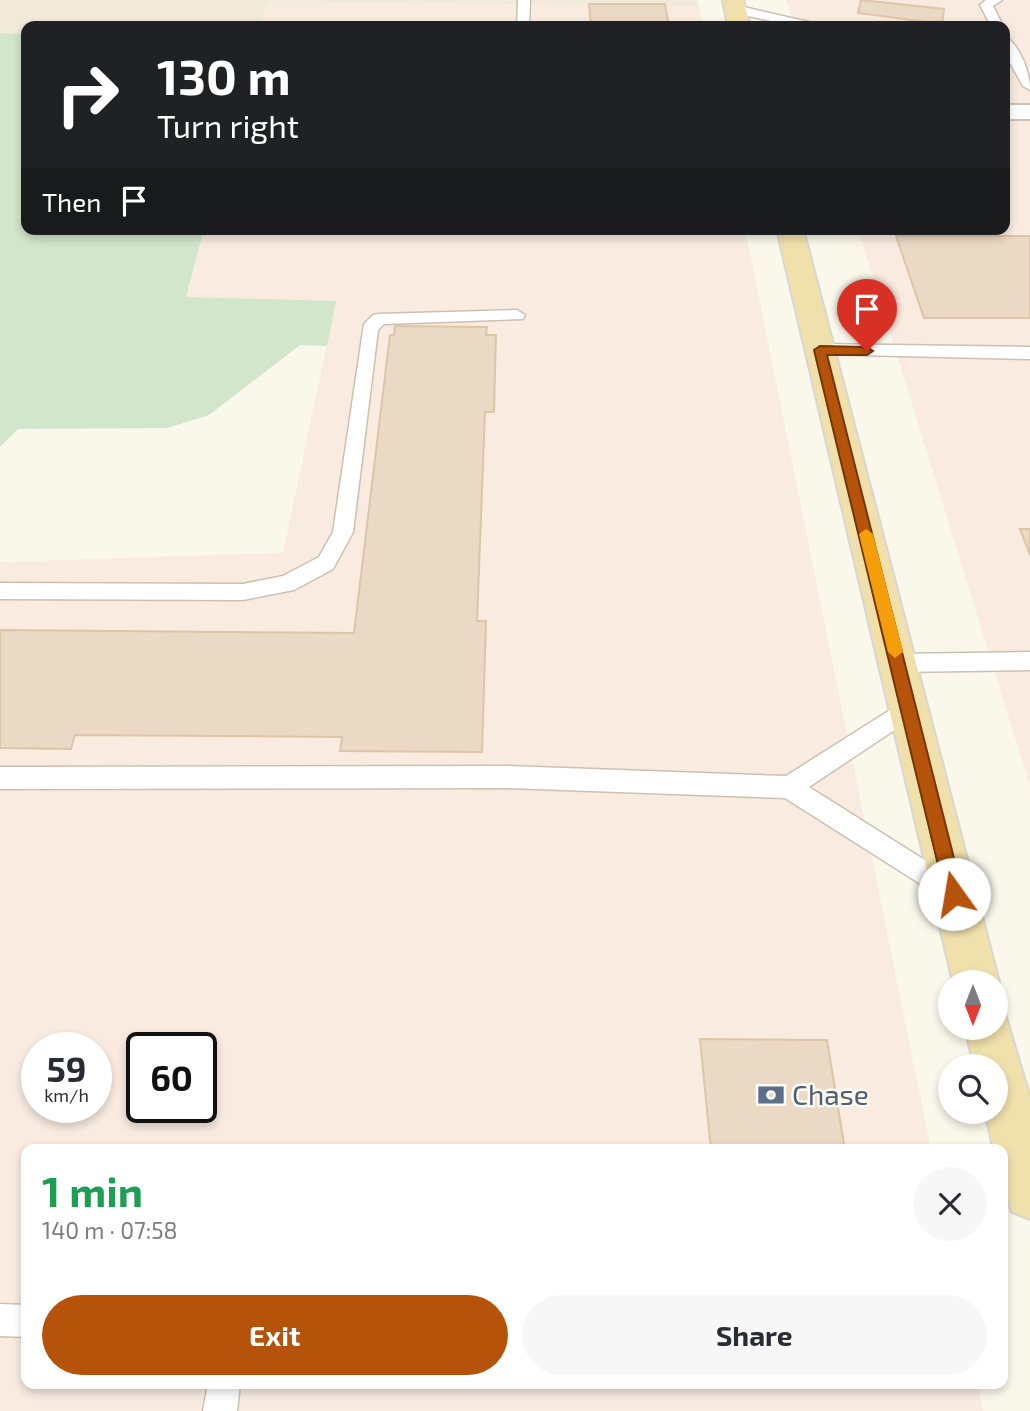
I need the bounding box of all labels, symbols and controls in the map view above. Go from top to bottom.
text: 130 m [157,46,291,105]
icon: right [42,49,133,140]
text: Turn right [157,106,299,144]
icon: arrive [115,182,153,220]
text: Then [42,186,101,217]
pin [837,279,897,351]
icon: arrive [848,290,886,328]
position arrow [917,857,991,931]
north arrow [938,970,1008,1040]
map controls [938,970,1008,1124]
speed limit sign: 60 [126,1032,217,1123]
text: 59 [47,1047,86,1089]
button: search [938,1054,1008,1124]
place label: Chase [792,1077,869,1111]
bank icon: Chase [756,1080,786,1110]
text: km/h [44,1084,89,1106]
text: 1 min [42,1165,143,1215]
button: close [913,1167,987,1241]
text: 140 m · 07:58 [42,1216,178,1244]
button: Exit [42,1295,508,1375]
button: Share [522,1295,987,1375]

